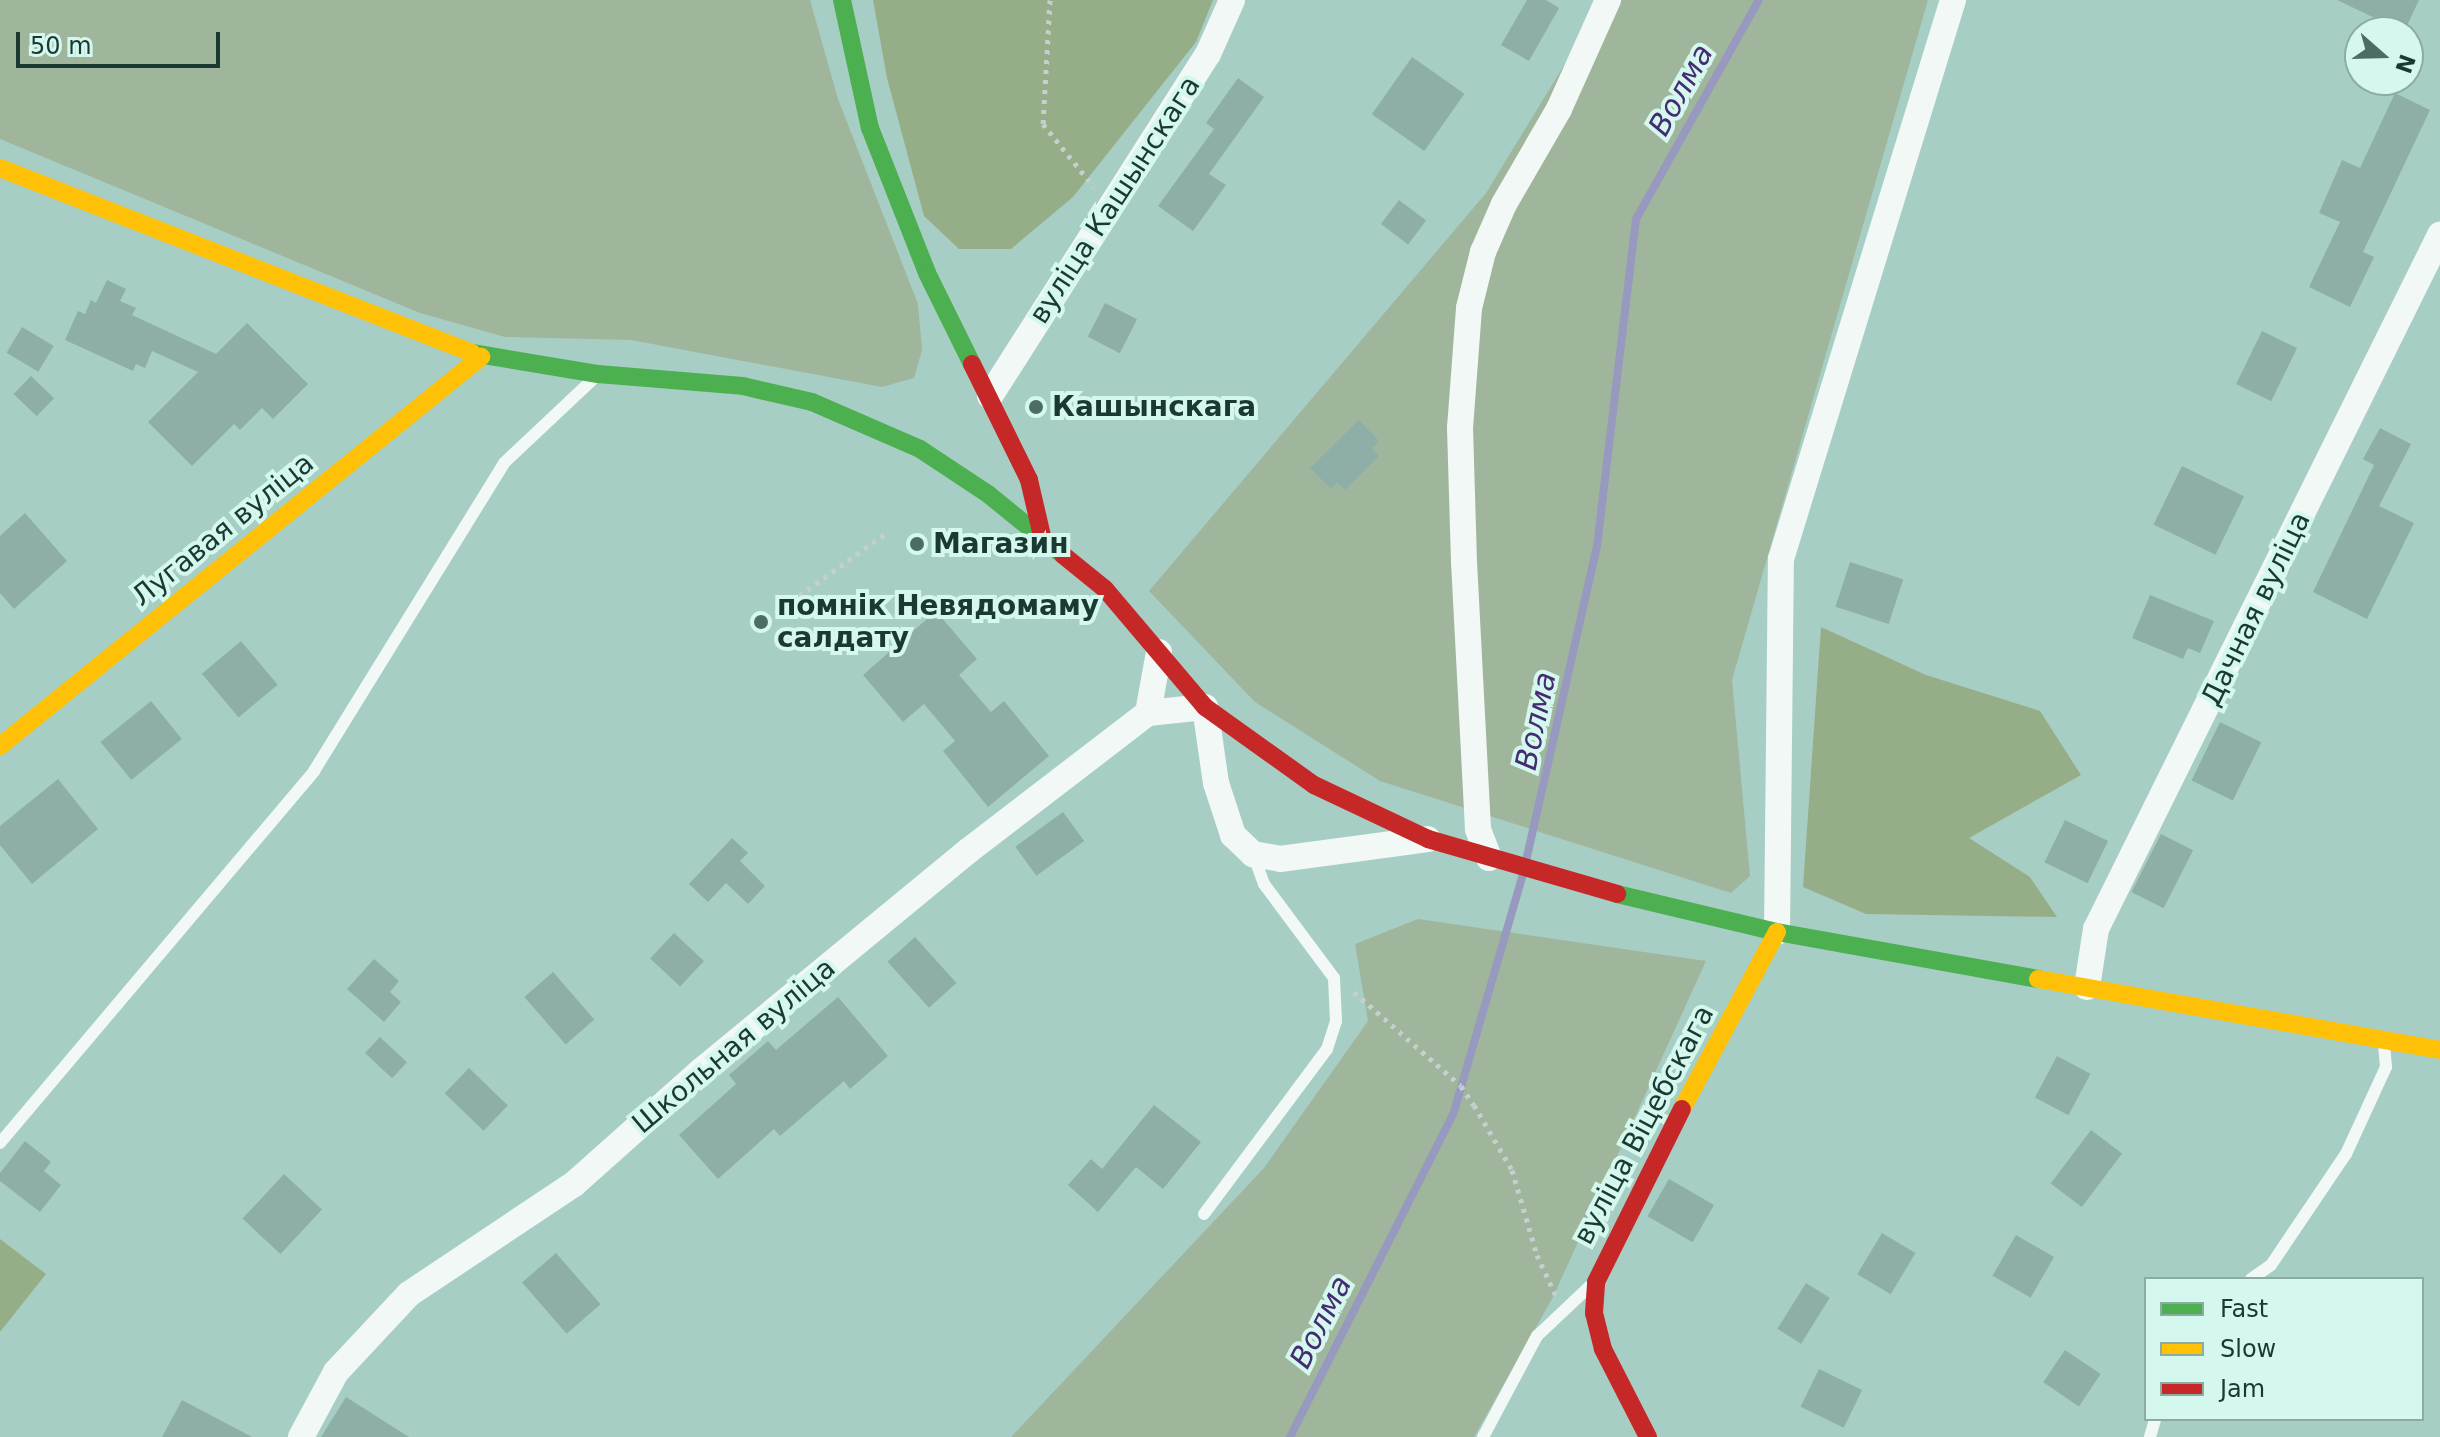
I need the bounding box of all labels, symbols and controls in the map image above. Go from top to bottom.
scale bar [20,16,224,66]
north arrow [2344,16,2424,96]
text: 50 m [30,32,92,60]
water label: Волма [1641,38,1721,142]
text: N [2390,51,2420,77]
street label: вуліца Кашынскага [1022,70,1208,330]
place label: Кашынскага [1052,390,1256,424]
marker: Кашынскага [1027,398,1045,416]
street label: Лугавая вуліца [125,447,321,613]
street label: Дачная вуліца [2194,506,2318,712]
place label: Магазин [933,527,1069,561]
marker: Магазин [908,535,926,553]
place label: помнік Невядомаму салдату [777,589,1099,655]
marker: помнік Невядомаму салдату [752,613,770,631]
water label: Волма [1508,669,1564,773]
street label: Школьная вуліца [626,951,842,1141]
street label: вуліца Віцебскага [1567,1000,1721,1250]
water label: Волма [1282,1270,1360,1374]
legend [2144,1277,2424,1421]
text: Fast [2220,1295,2268,1323]
text: Slow [2220,1335,2276,1363]
text: Jam [2220,1375,2265,1403]

